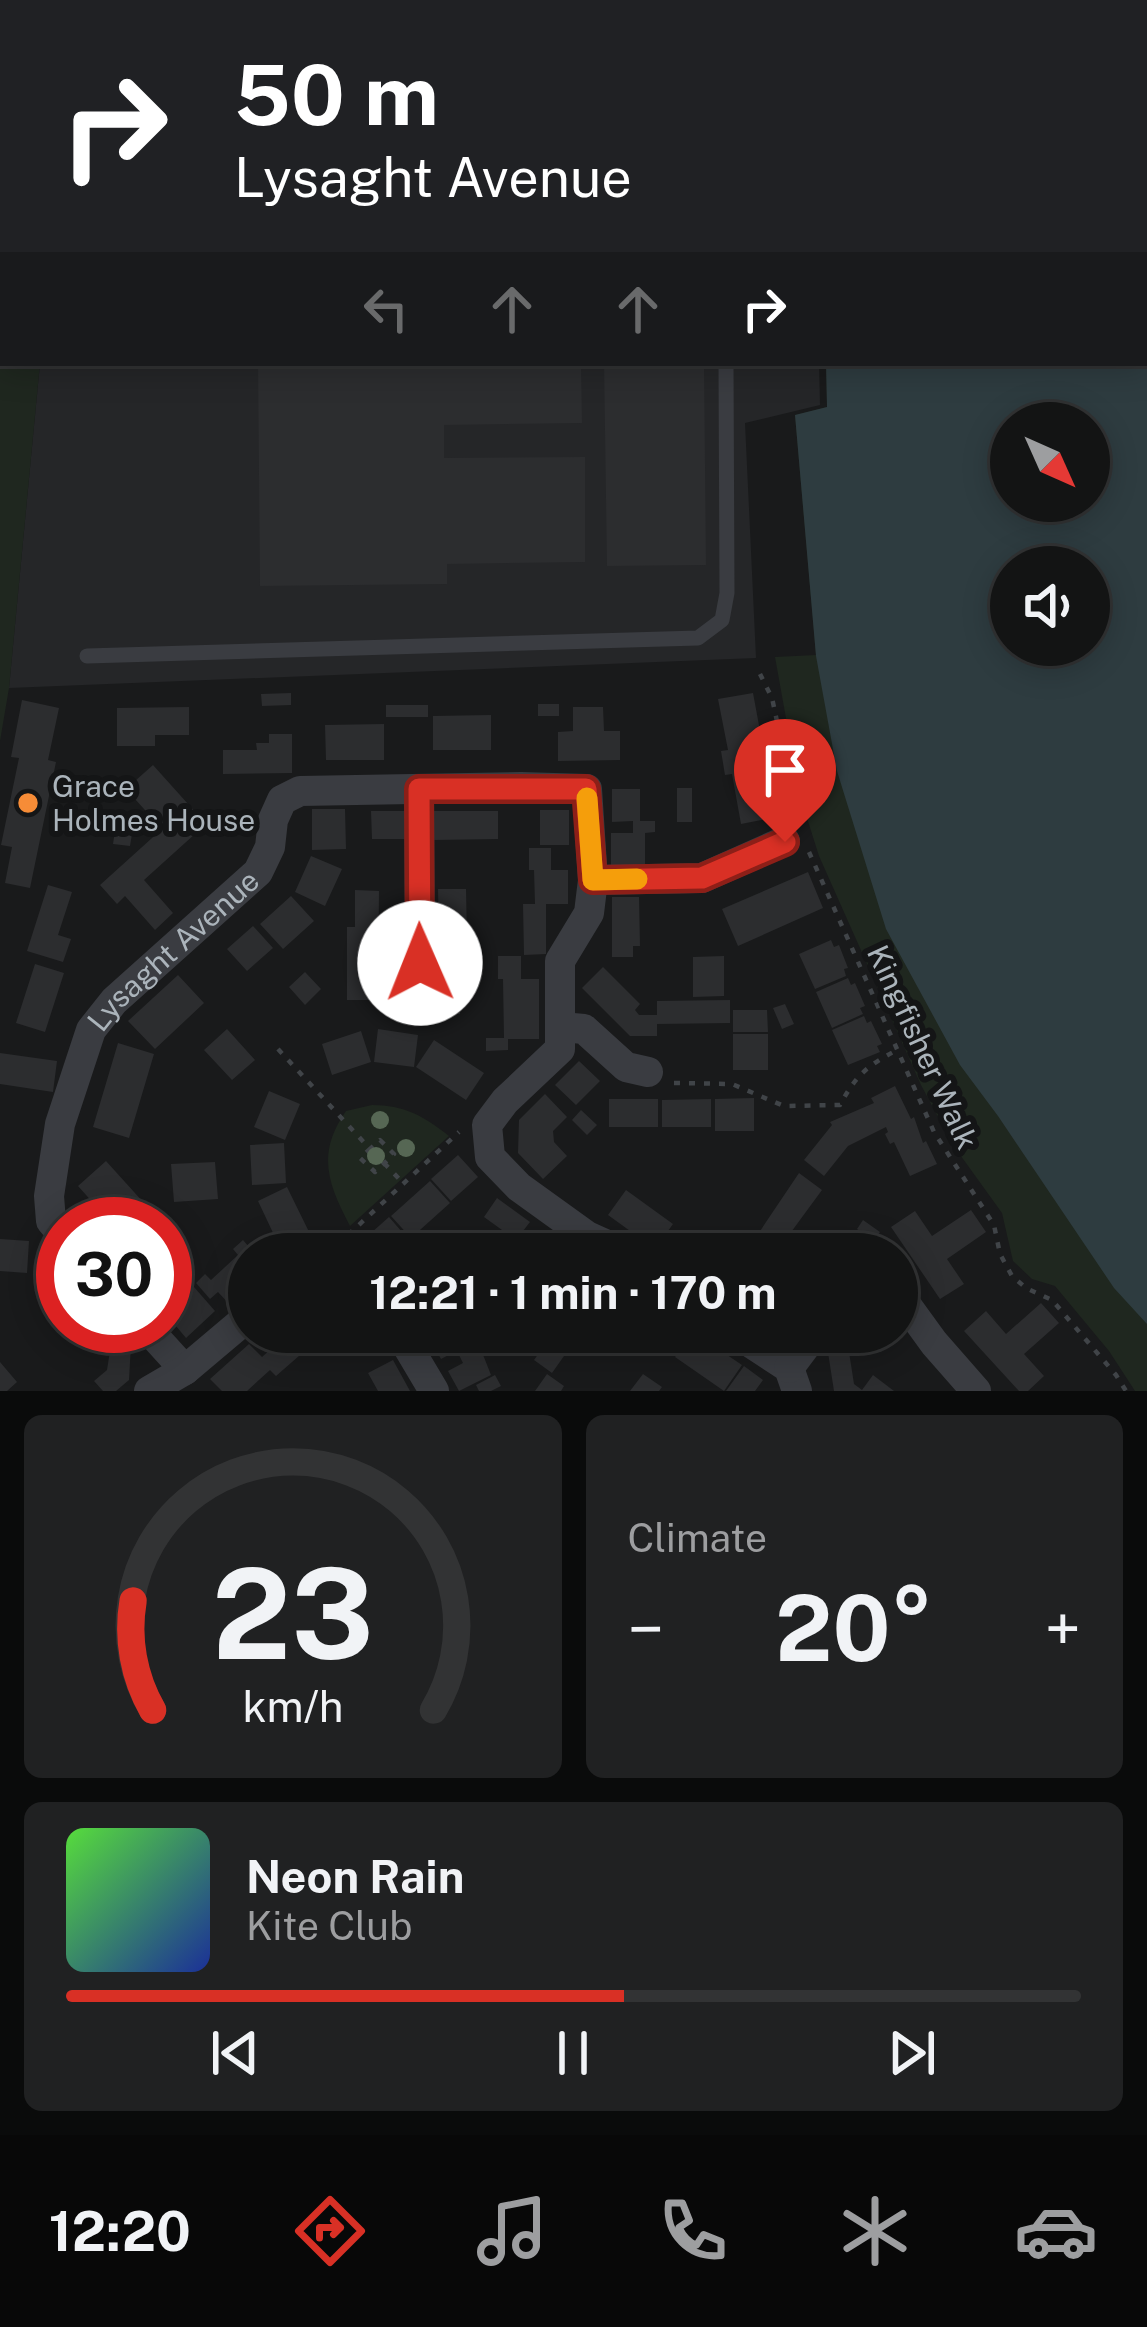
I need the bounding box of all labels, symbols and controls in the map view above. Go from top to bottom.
text: 50 m [234,45,439,144]
icon: right [36,48,192,204]
text: Lysaght Avenue [234,146,632,209]
icon: left [353,276,419,342]
icon: ahead [479,276,545,342]
icon: ahead [605,276,671,342]
icon: right [731,276,797,342]
north arrow [990,402,1110,522]
map controls [990,402,1110,666]
button: sound [990,546,1110,666]
pin [734,719,836,842]
icon: arrive [752,737,818,803]
place label: Grace Holmes House [52,768,255,838]
marker: Grace Holmes House [15,790,41,816]
street label: Lysaght Avenue [79,862,266,1038]
position arrow [357,900,483,1026]
street label: Kingfisher Walk [860,939,986,1155]
speed limit sign: 30 [36,1197,192,1353]
text: 12:21 · 1 min · 170 m [369,1266,777,1319]
text: Climate [628,1515,767,1561]
text: 23 [212,1540,374,1687]
text: 20° [775,1575,933,1681]
text: − [628,1590,664,1668]
text: + [1044,1590,1081,1668]
text: km/h [242,1680,343,1731]
text: Neon Rain [246,1850,464,1903]
text: Kite Club [246,1903,412,1949]
icon: previous [202,2020,268,2086]
icon: pause [540,2020,606,2086]
icon: next [879,2020,945,2086]
icon: directions [288,2189,372,2273]
icon: music [470,2189,554,2273]
icon: phone [651,2189,735,2273]
icon: climate [833,2189,917,2273]
icon: car [1014,2189,1098,2273]
text: 12:20 [49,2200,191,2263]

